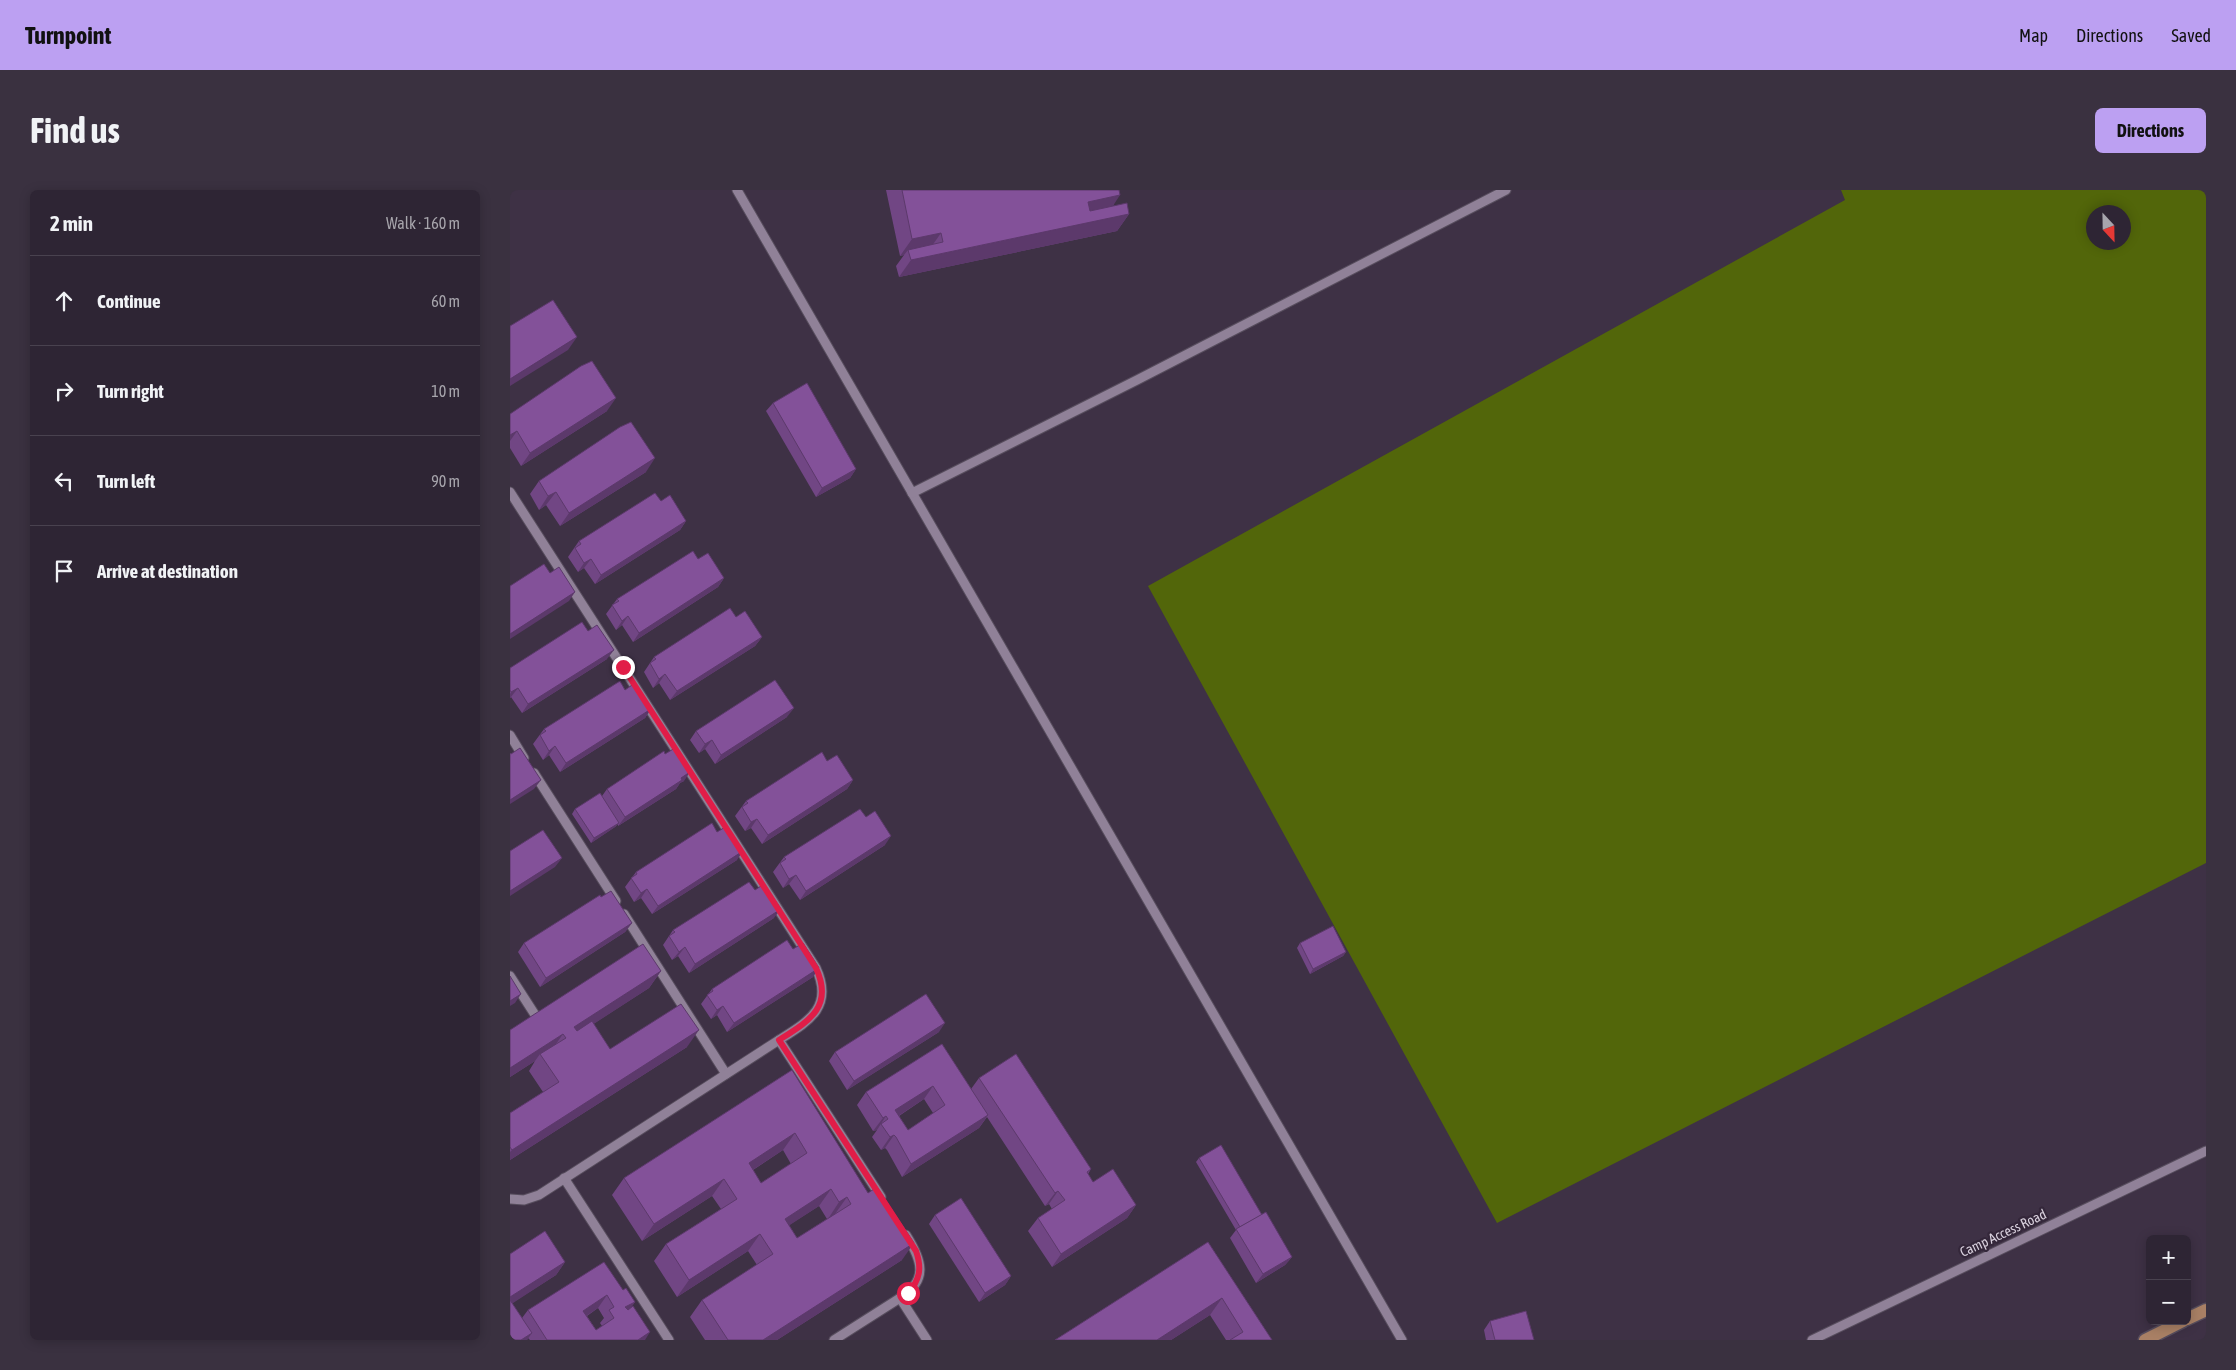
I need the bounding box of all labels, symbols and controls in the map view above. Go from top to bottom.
text: Turnpoint [25,22,111,49]
text: Map [2019,25,2048,46]
text: Directions [2076,25,2143,46]
text: Saved [2171,25,2211,46]
button: Directions [2095,108,2206,153]
text: Find us [30,110,120,150]
north arrow [2086,205,2131,250]
text: 2 min [50,211,93,235]
text: Walk · 160 m [386,214,460,232]
icon: ahead [50,287,78,315]
text: Continue [97,290,161,312]
text: 60 m [431,292,460,310]
icon: right [50,377,78,405]
text: Turn right [97,380,164,402]
text: 10 m [431,382,460,400]
icon: left [50,467,78,495]
text: Turn left [97,470,155,492]
text: 90 m [431,472,460,490]
icon: arrive [50,557,78,585]
text: Arrive at destination [97,560,238,582]
route end [612,656,635,679]
street label: Camp Access Road [1957,1206,2049,1260]
map controls [2146,1235,2191,1325]
button: + [2146,1235,2191,1280]
button: − [2146,1280,2191,1325]
route start [897,1282,920,1305]

